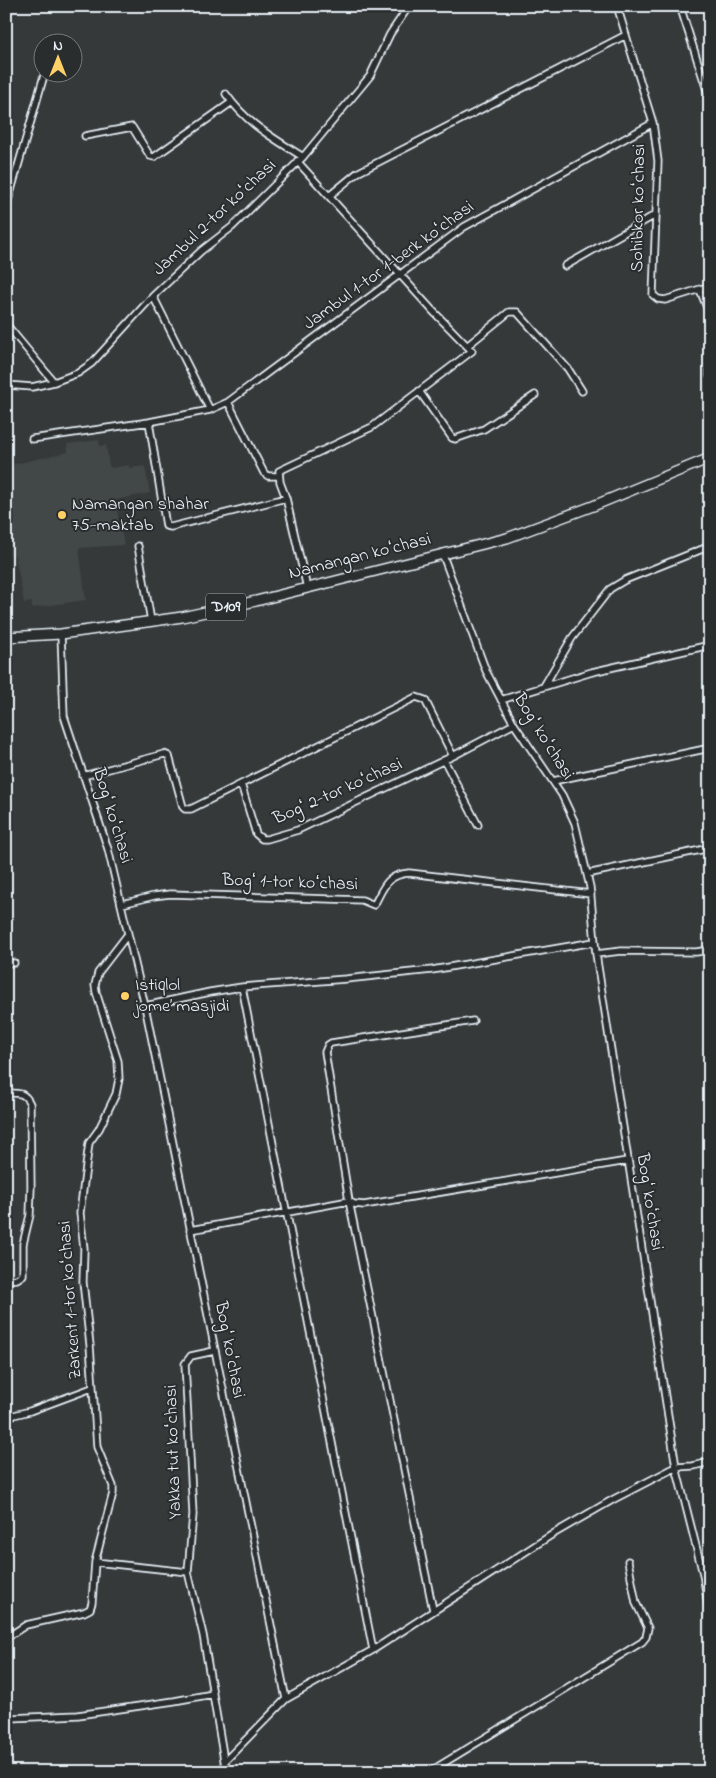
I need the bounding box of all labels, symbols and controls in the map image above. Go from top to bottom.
north arrow [32,32,82,82]
text: N [53,36,63,57]
street label: Sohibkor koʻchasi [625,144,653,272]
street label: Jambul 2-tor koʻchasi [147,154,283,282]
street label: Jambul 1-tor 1-berk koʻchasi [298,195,480,337]
place label: Namangan shahar 75-maktab [72,492,209,539]
marker: Namangan shahar 75-maktab [56,509,68,521]
street label: Namangan koʻchasi [286,527,434,588]
road number: D109 [206,594,246,620]
street label: Bogʻ koʻchasi [505,688,580,786]
street label: Bogʻ 2-tor koʻchasi [268,752,407,833]
street label: Bogʻ koʻchasi [84,764,139,867]
street label: Bogʻ 1-tor koʻchasi [221,868,358,899]
place label: Istiqlol jome’ masjidi [133,973,229,1020]
marker: Istiqlol jome’ masjidi [119,990,131,1002]
street label: Bogʻ koʻchasi [627,1151,670,1253]
street label: Zarkent 1-tor koʻchasi [52,1220,90,1380]
street label: Bogʻ koʻchasi [206,1298,251,1401]
street label: Yakka tut koʻchasi [159,1384,189,1520]

